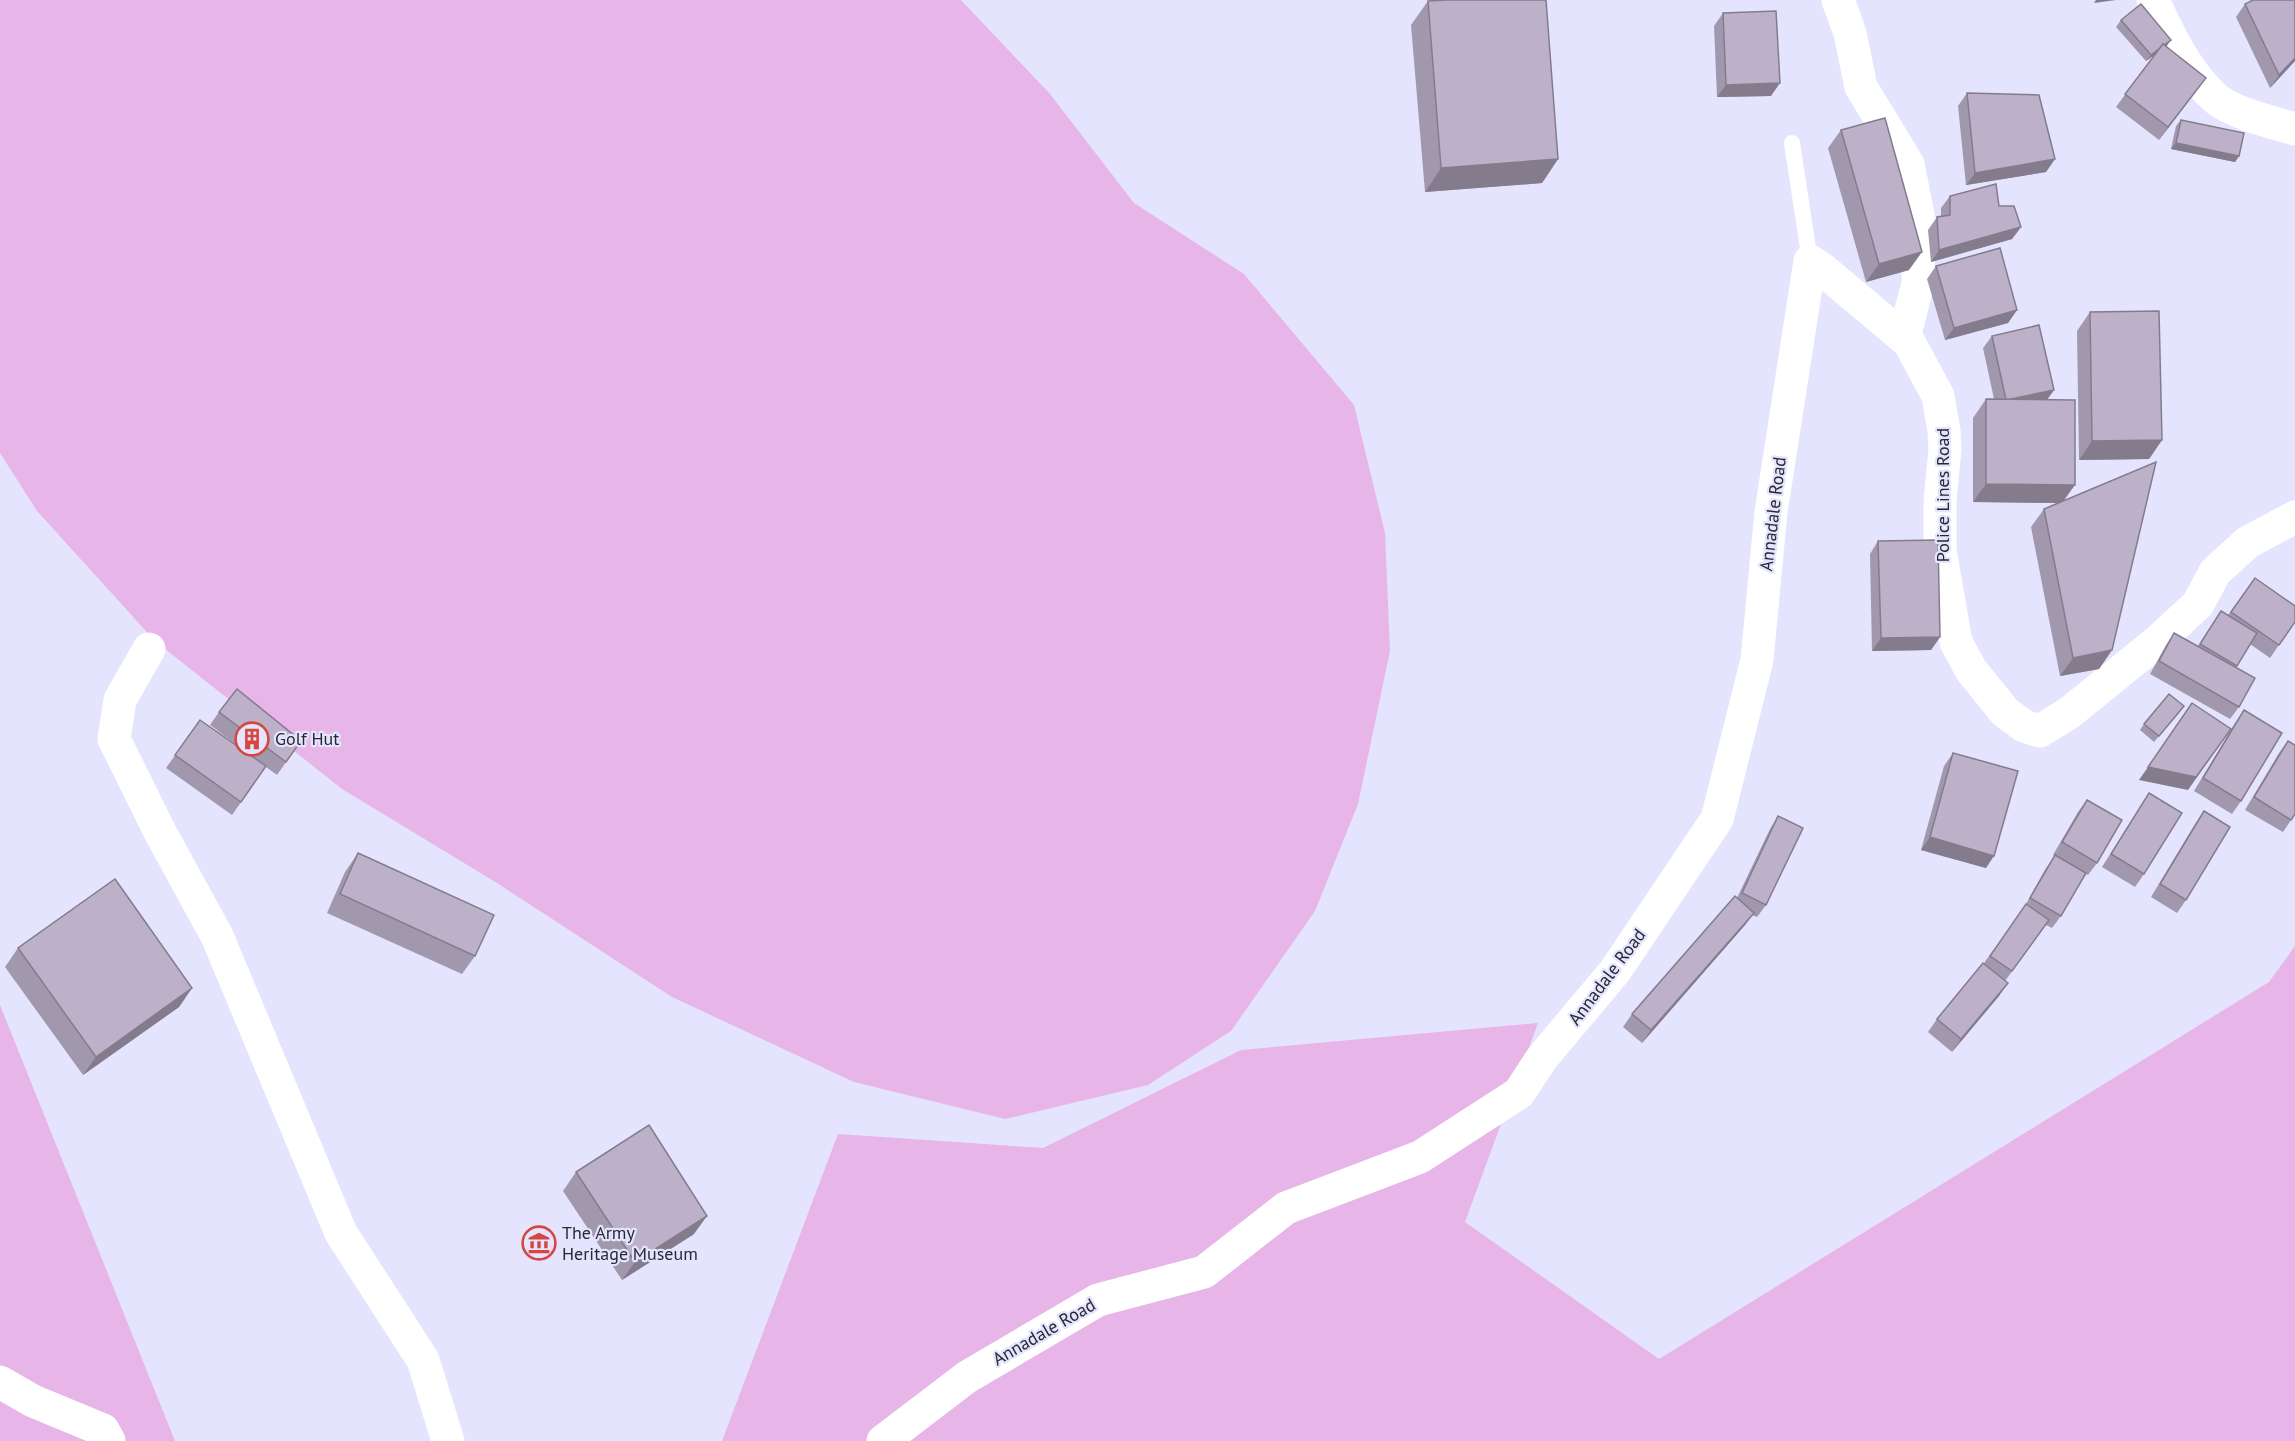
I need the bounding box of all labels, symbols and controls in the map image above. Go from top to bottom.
street label: Police Lines Road [1931,428,1954,562]
street label: Annadale Road [1754,455,1791,572]
building icon: Golf Hut [234,721,270,757]
place label: Golf Hut [275,727,339,750]
street label: Annadale Road [1563,924,1650,1030]
place label: The Army Heritage Museum [562,1221,698,1265]
museum icon: The Army Heritage Museum [521,1225,557,1261]
street label: Annadale Road [988,1293,1099,1370]

